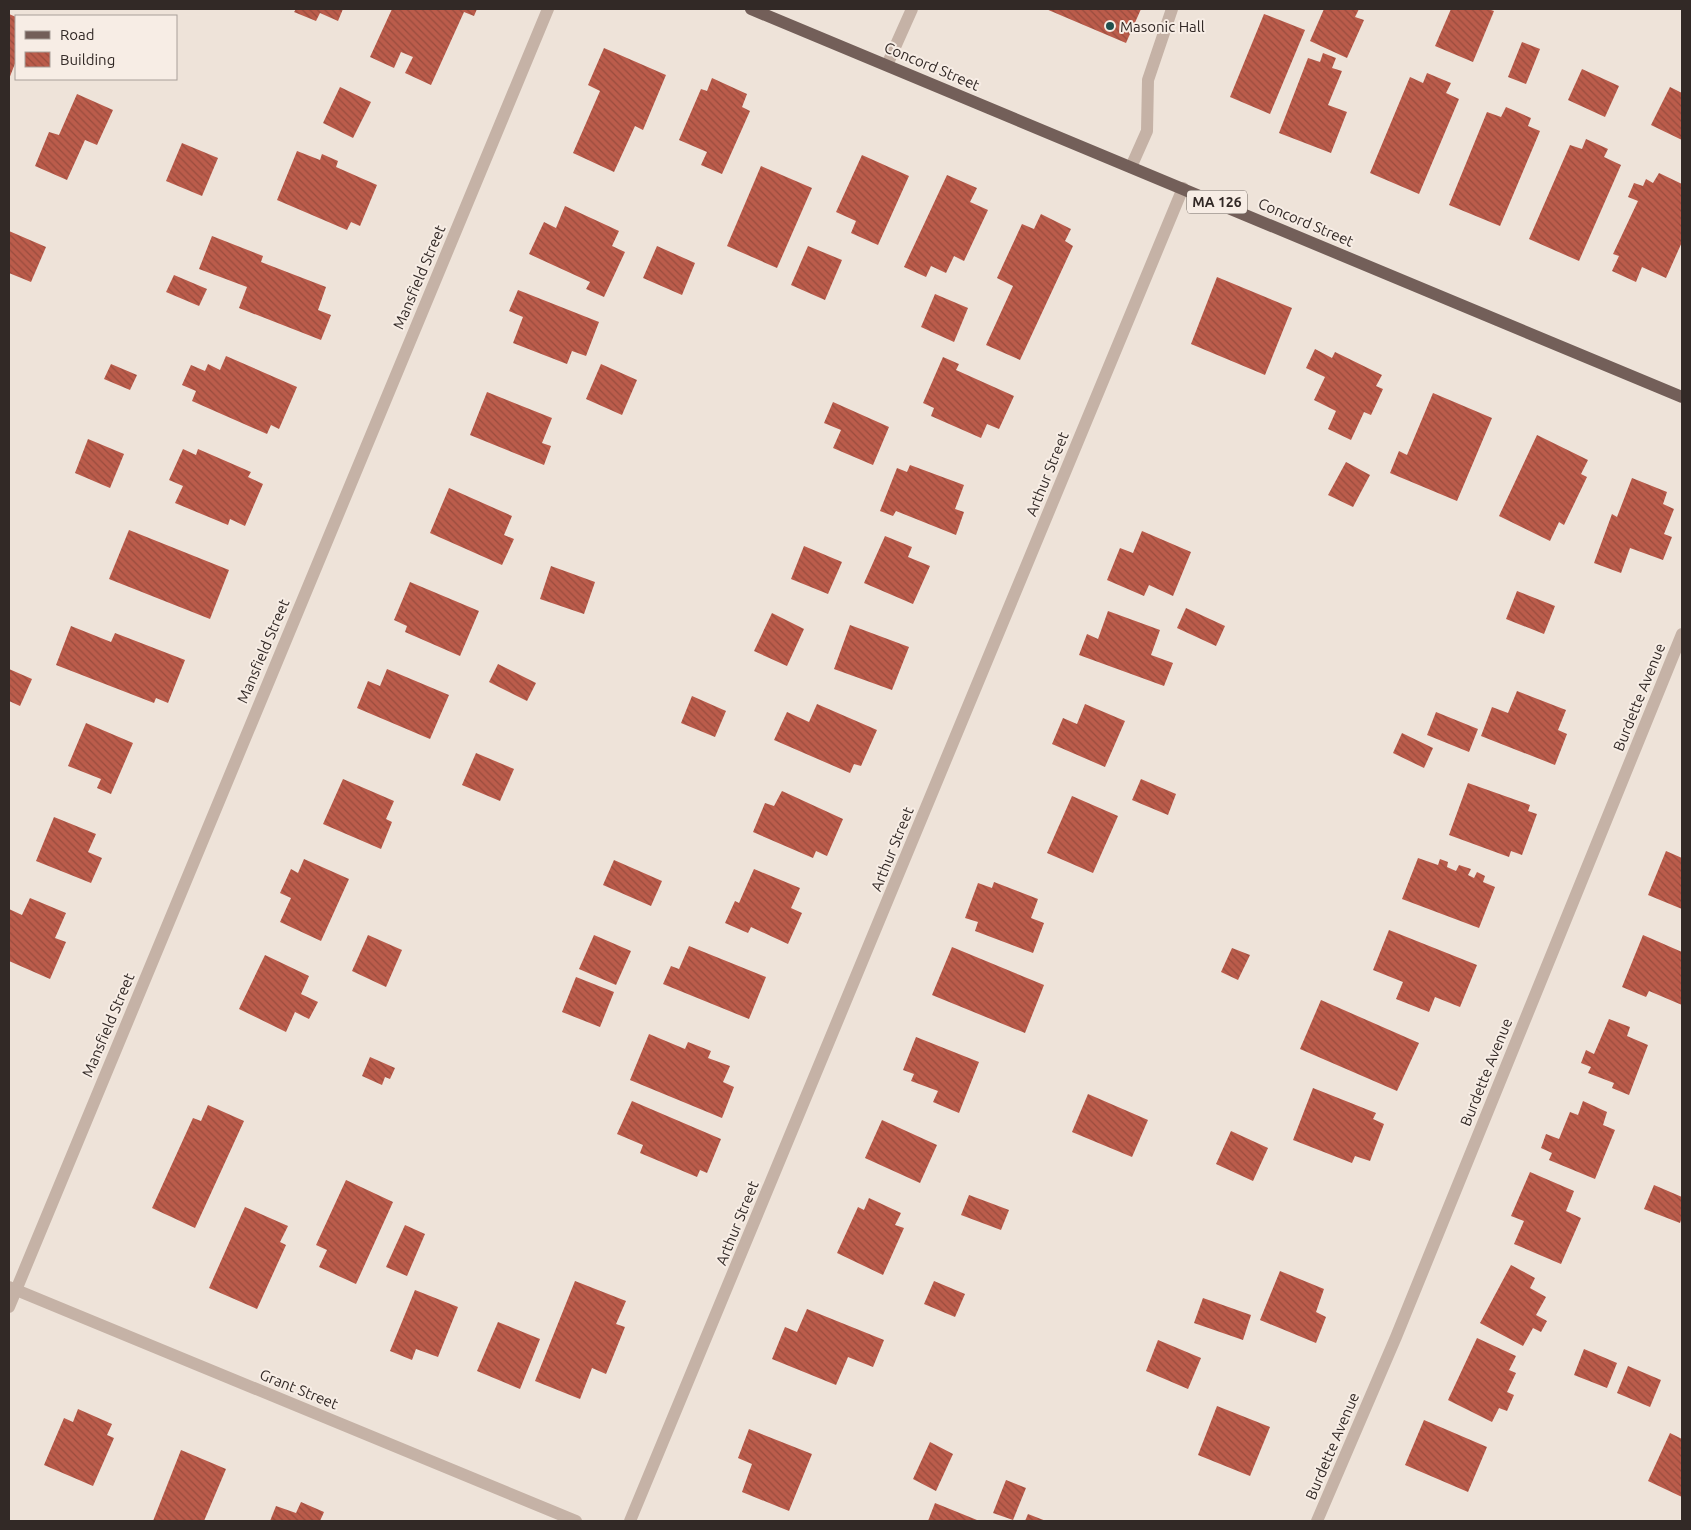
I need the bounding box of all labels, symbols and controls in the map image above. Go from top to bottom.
legend [15,15,178,80]
place label: Masonic Hall [1120,18,1205,35]
marker: Masonic Hall [1104,20,1116,32]
text: Road [60,26,95,43]
street label: Concord Street [882,38,982,94]
text: Building [60,51,115,68]
road number: MA 126 [1187,190,1247,213]
street label: Concord Street [1256,194,1356,250]
street label: Mansfield Street [389,222,449,332]
street label: Arthur Street [1022,429,1072,519]
street label: Mansfield Street [233,596,293,706]
street label: Burdette Avenue [1610,641,1668,753]
street label: Arthur Street [867,804,917,894]
street label: Mansfield Street [78,970,138,1080]
street label: Burdette Avenue [1457,1016,1515,1128]
street label: Arthur Street [712,1178,762,1268]
street label: Grant Street [257,1366,341,1412]
street label: Burdette Avenue [1302,1390,1362,1502]

